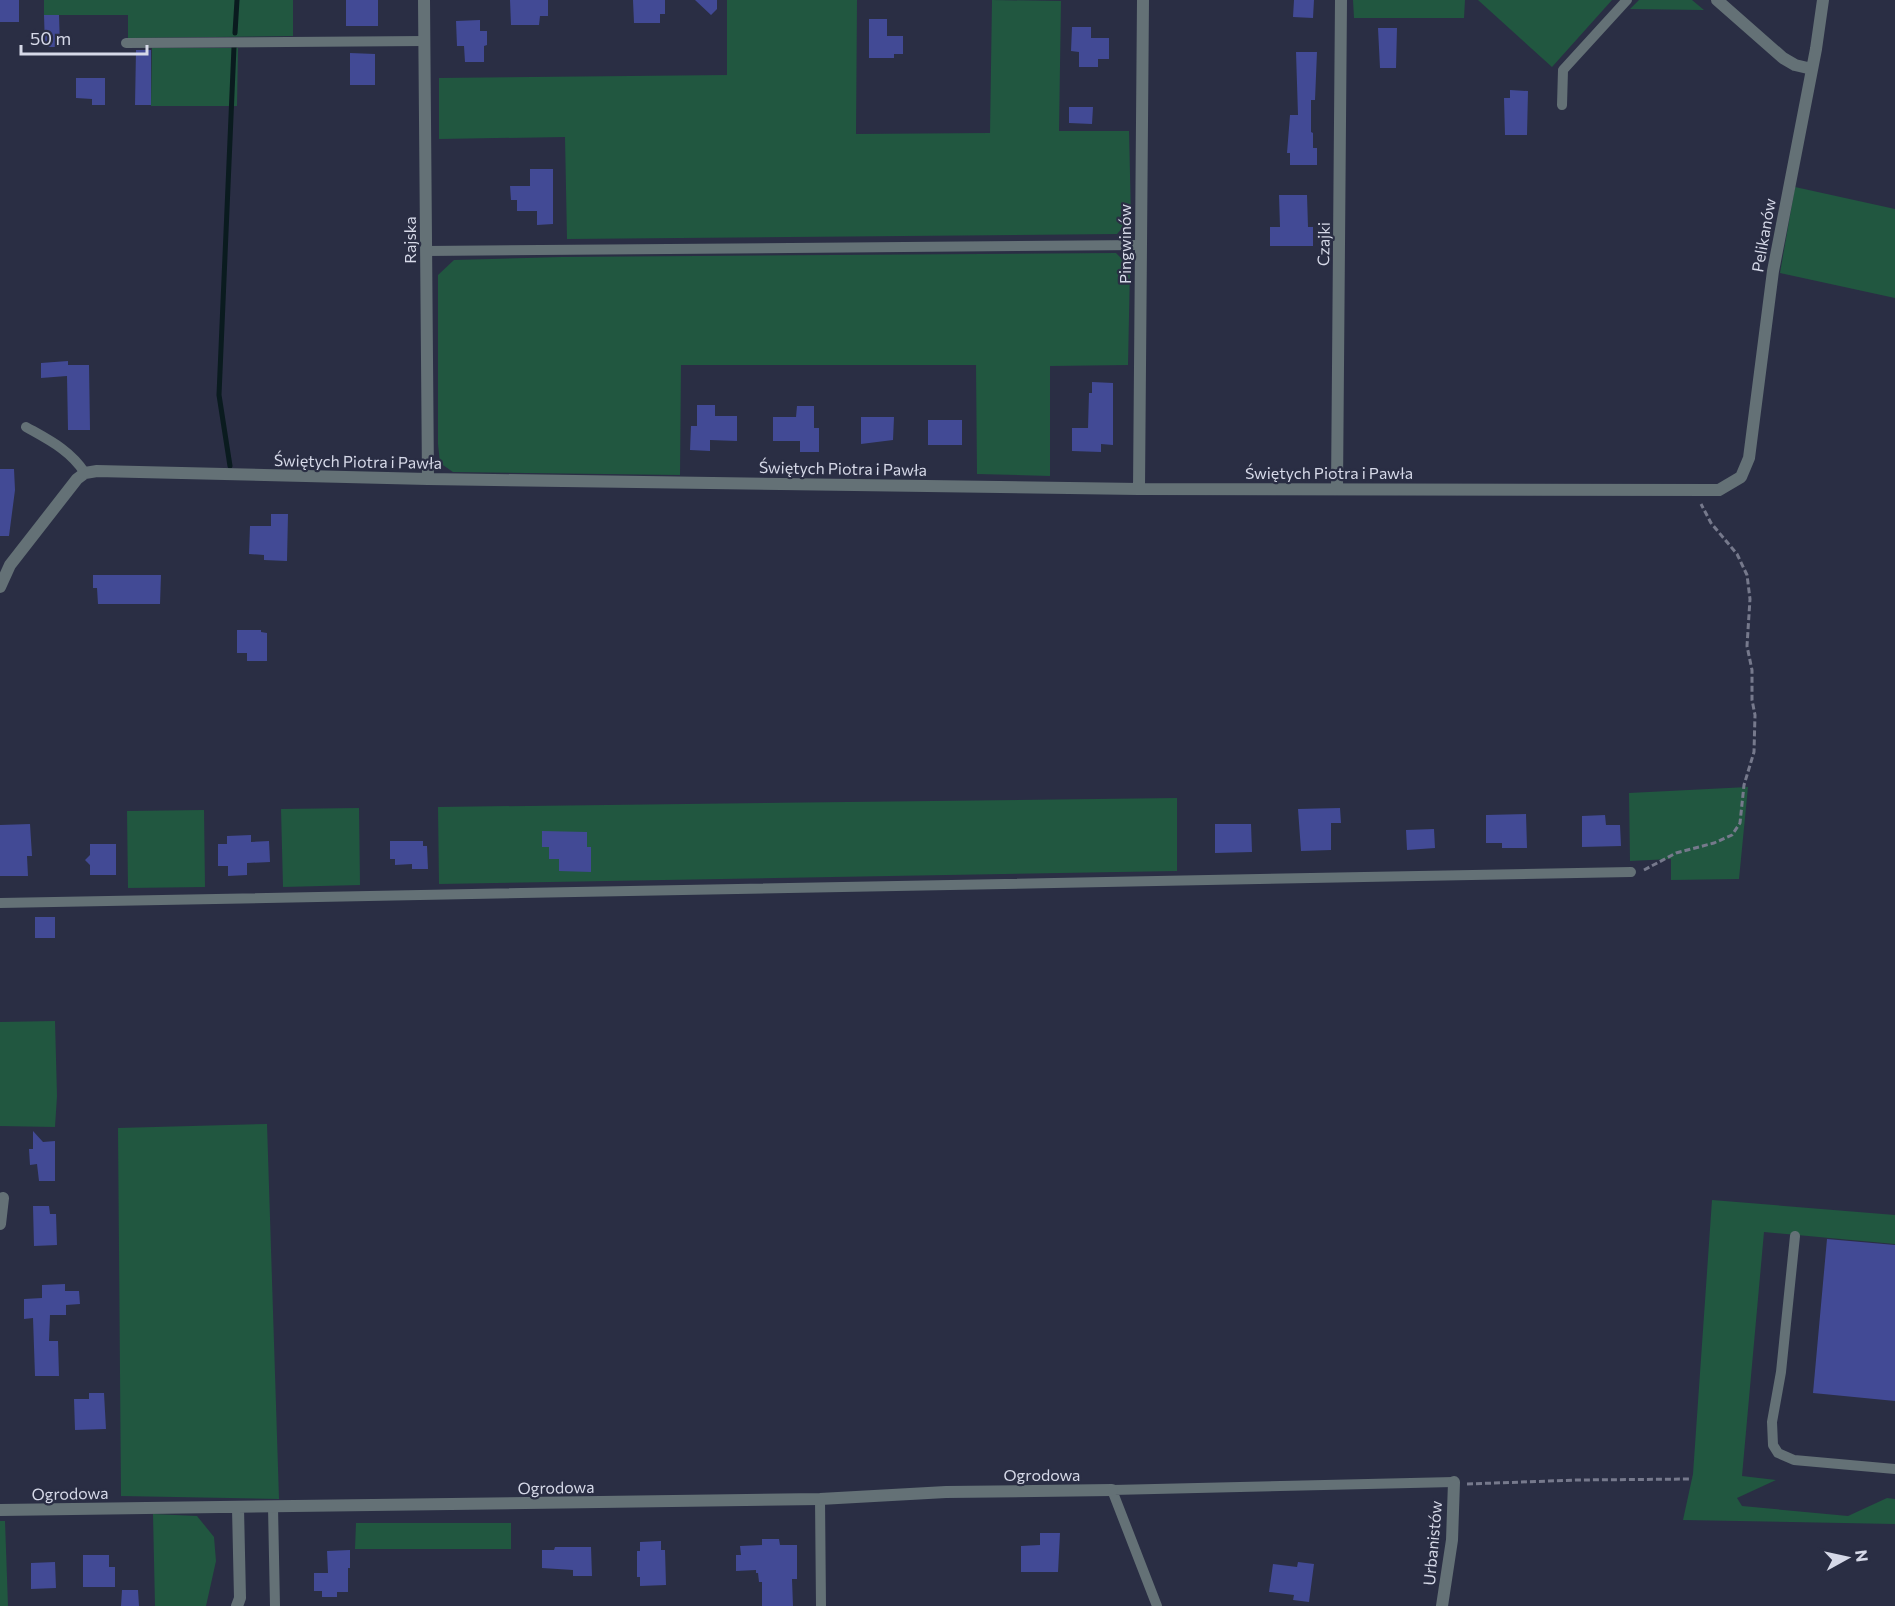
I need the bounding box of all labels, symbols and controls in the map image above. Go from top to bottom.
scale bar [21,18,147,56]
text: 50 m [30,27,71,49]
street label: Pelikanów [1747,196,1779,273]
street label: Pingwinów [1115,204,1134,284]
street label: Rajska [400,216,419,264]
street label: Czajki [1313,222,1333,266]
street label: Świętych Piotra i Pawła [274,450,442,472]
street label: Świętych Piotra i Pawła [759,457,927,479]
street label: Świętych Piotra i Pawła [1245,463,1413,482]
street label: Ogrodowa [1004,1465,1080,1484]
street label: Ogrodowa [517,1477,595,1497]
street label: Ogrodowa [31,1483,109,1503]
street label: Urbanistów [1419,1500,1445,1586]
north arrow [1817,1528,1877,1588]
text: N [1852,1549,1873,1563]

